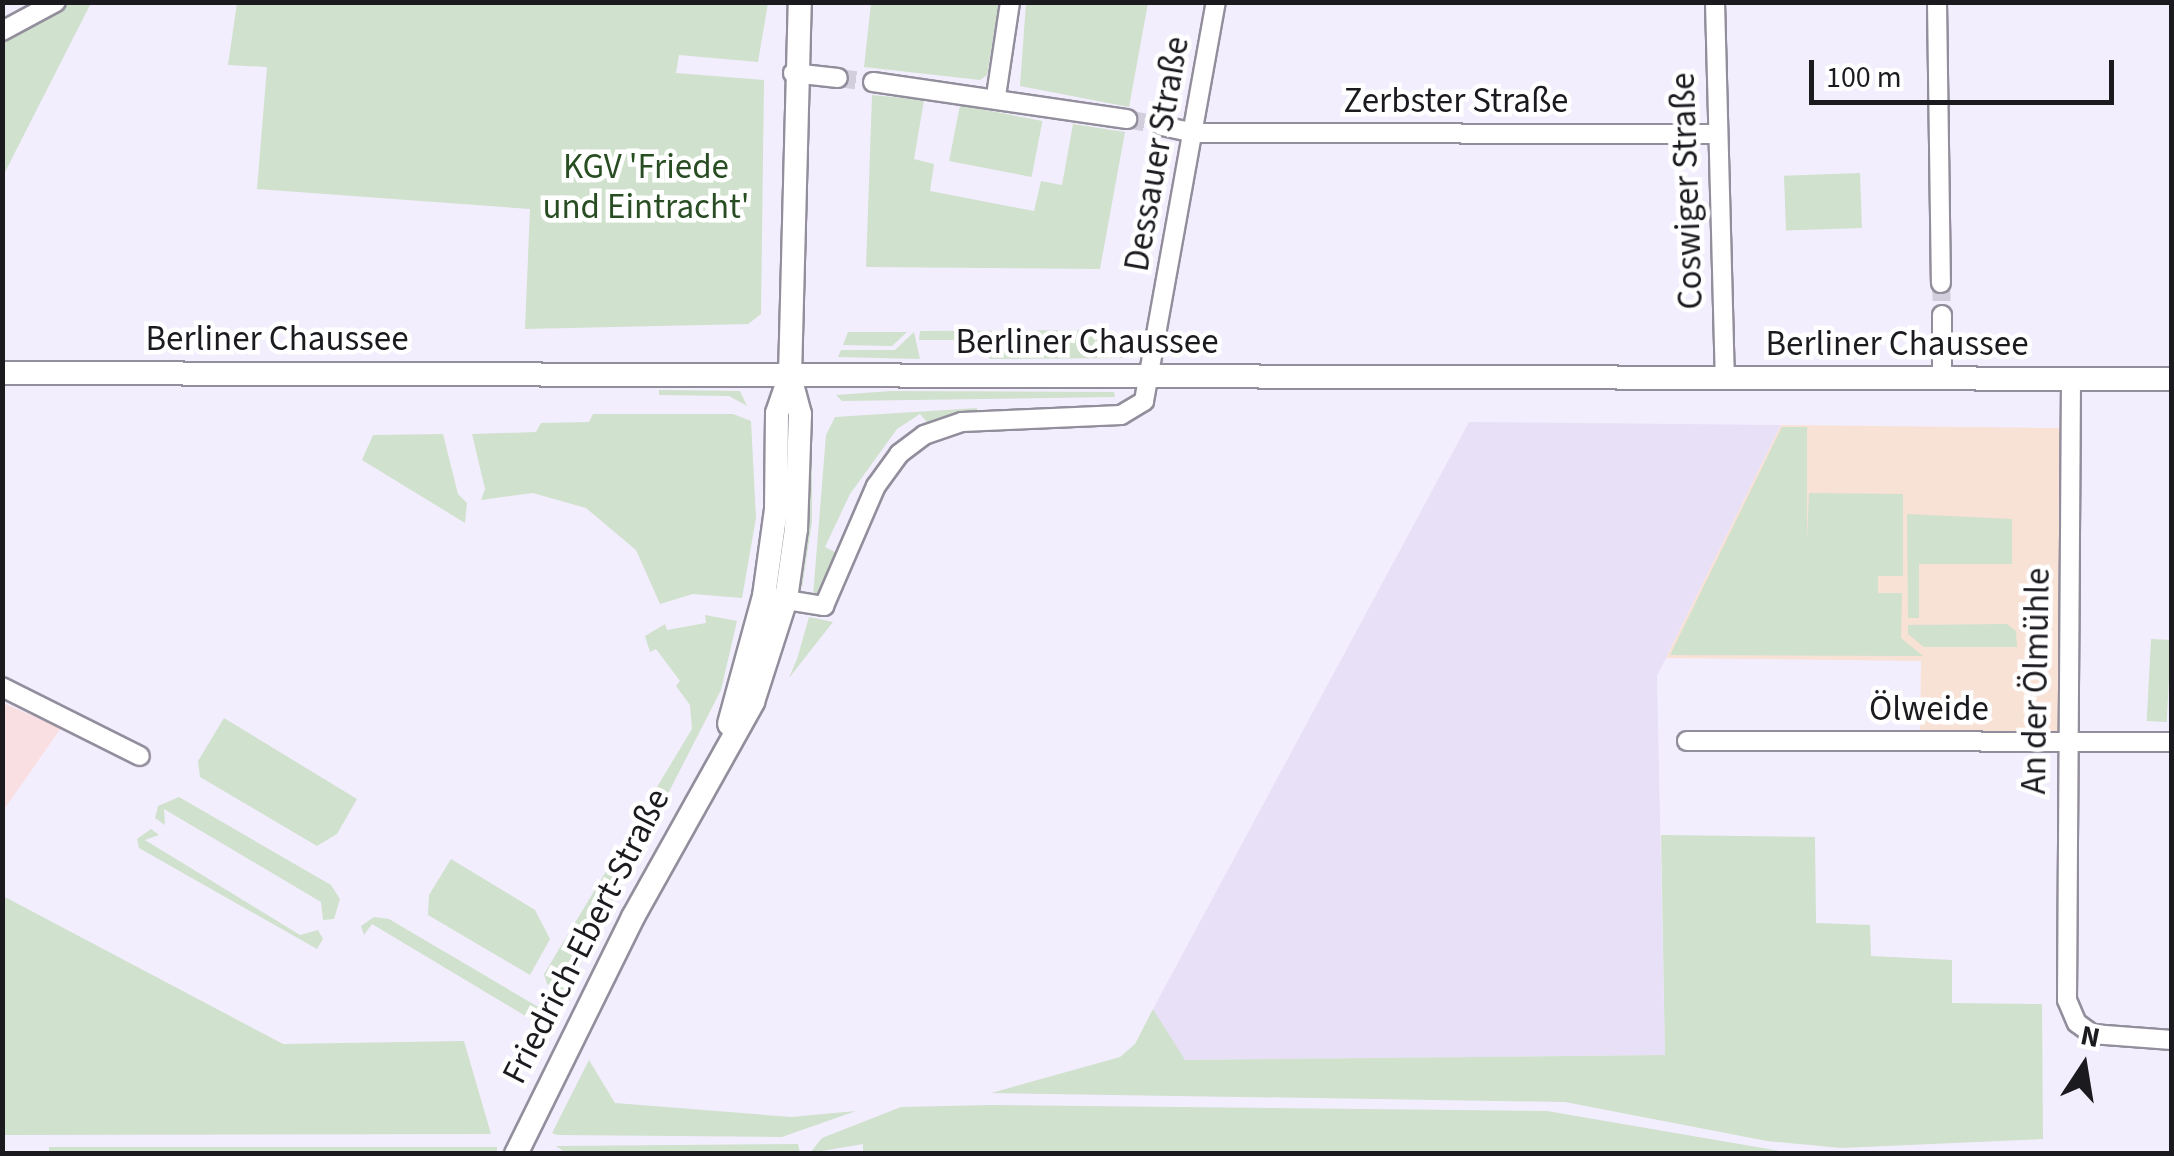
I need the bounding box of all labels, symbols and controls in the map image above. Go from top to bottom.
street label: Dessauer Straße [1116,33,1198,275]
scale bar [1814,40,2119,102]
text: 100 m [1826,56,1902,99]
street label: Coswiger Straße [1662,72,1712,310]
street label: Zerbster Straße [1344,80,1568,122]
park label: KGV 'Friede und Eintracht' [542,146,750,228]
street label: Berliner Chaussee [145,318,409,360]
street label: Berliner Chaussee [955,321,1219,363]
street label: Berliner Chaussee [1765,323,2029,365]
street label: An der Ölmühle [2013,567,2059,795]
street label: Ölweide [1869,688,1989,730]
street label: Friedrich-Ebert-Straße [493,781,679,1091]
text: N [2077,1015,2104,1058]
north arrow [2034,1016,2134,1116]

